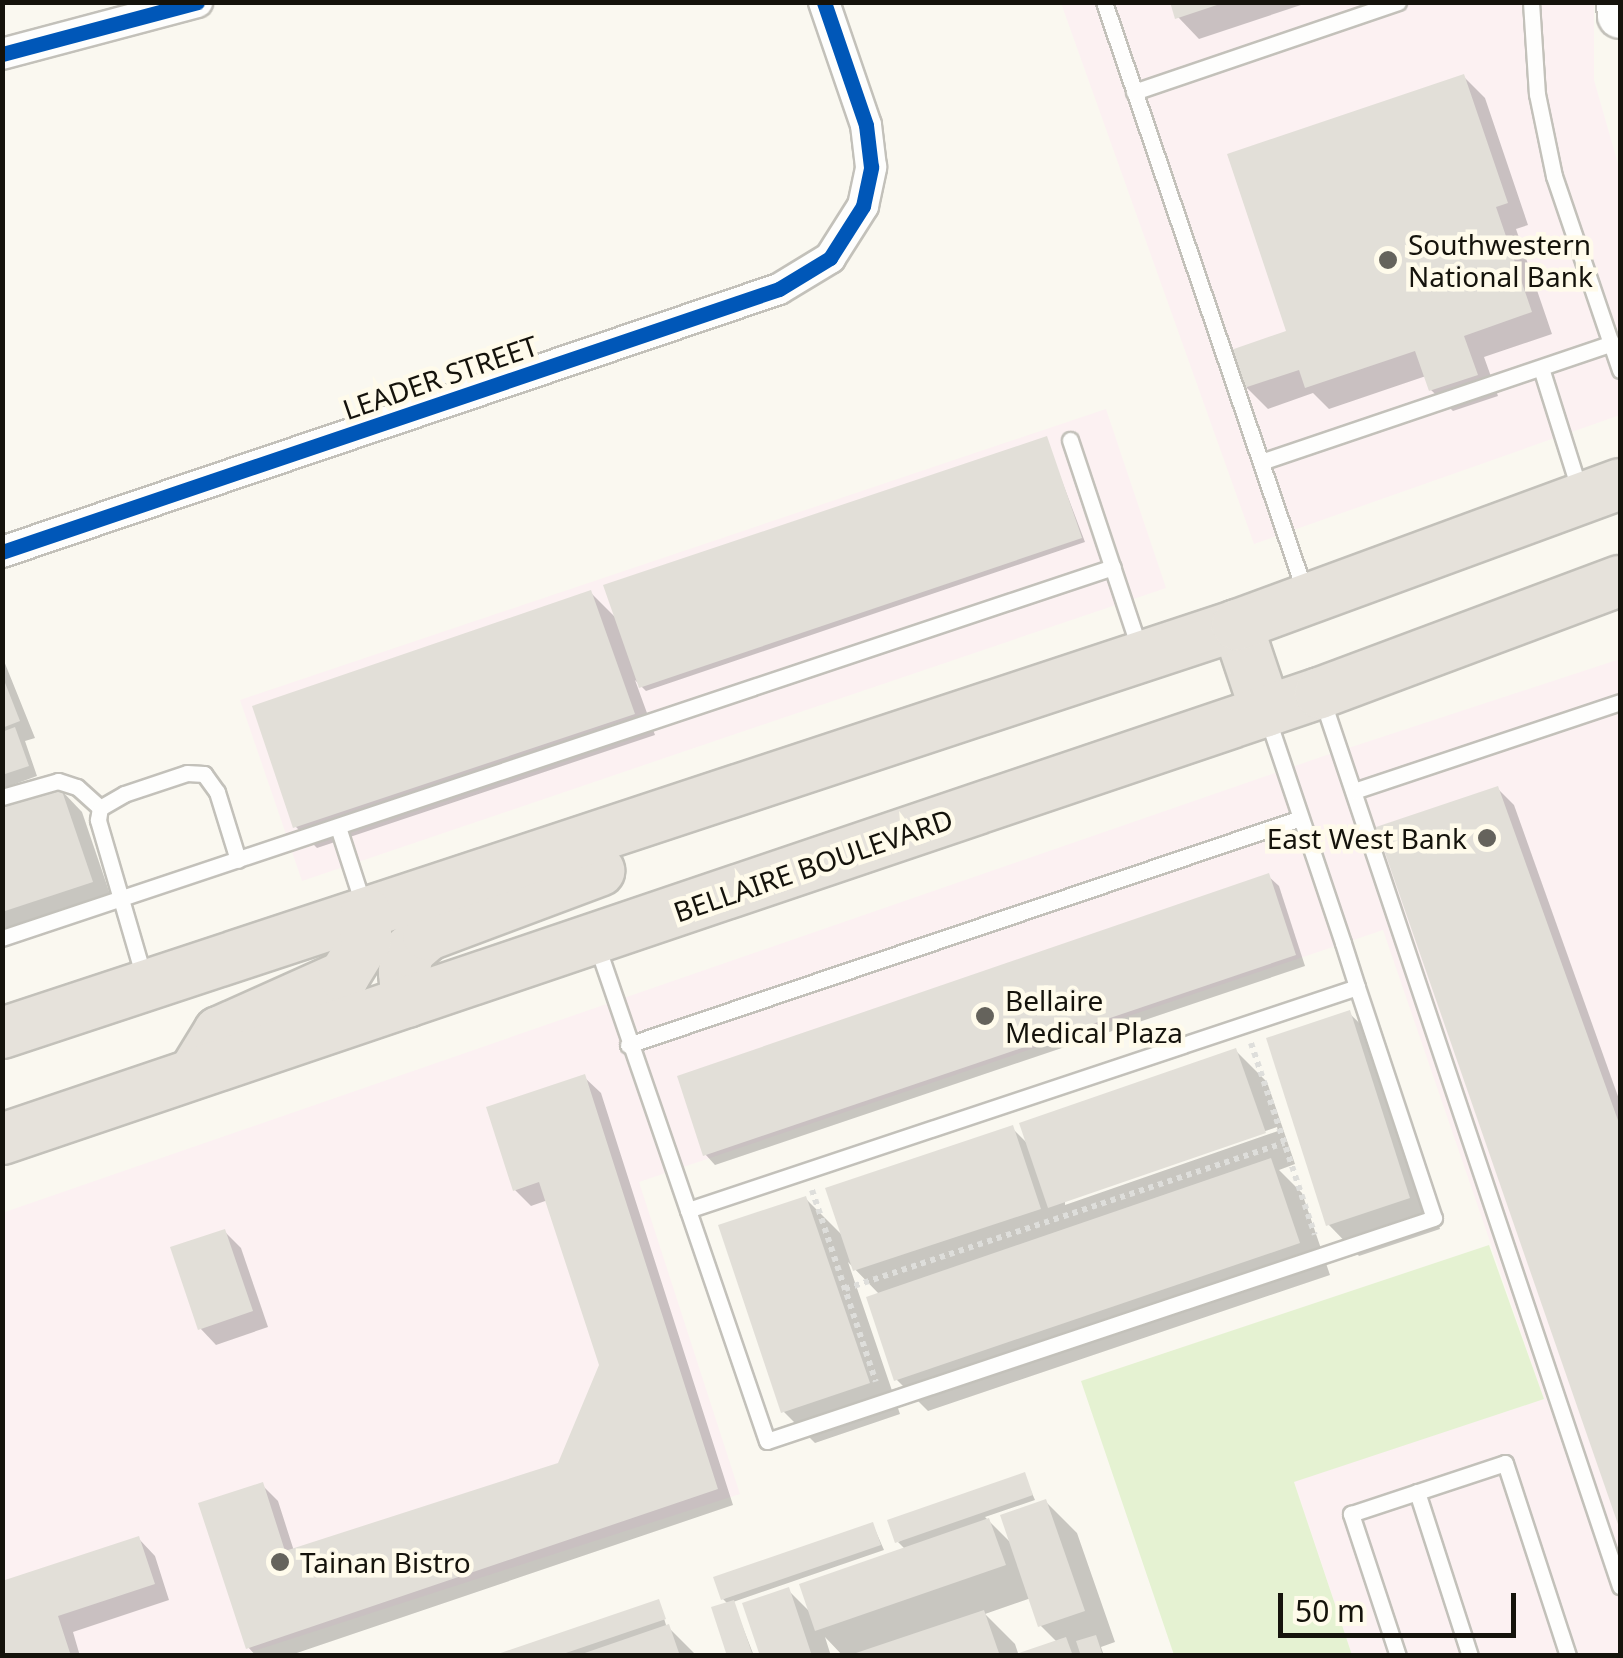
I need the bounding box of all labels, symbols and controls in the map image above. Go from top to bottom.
place label: Southwestern National Bank [1408,227,1593,293]
marker: Southwestern National Bank [1377,249,1399,271]
street label: LEADER STREET [338,328,542,426]
street label: BELLAIRE BOULEVARD [669,801,957,929]
place label: East West Bank [1267,821,1467,855]
marker: East West Bank [1476,827,1498,849]
place label: Bellaire Medical Plaza [1005,983,1183,1049]
marker: Bellaire Medical Plaza [974,1005,996,1027]
place label: Tainan Bistro [300,1545,471,1579]
marker: Tainan Bistro [269,1551,291,1573]
scale bar [1283,1573,1520,1635]
text: 50 m [1295,1590,1365,1631]

